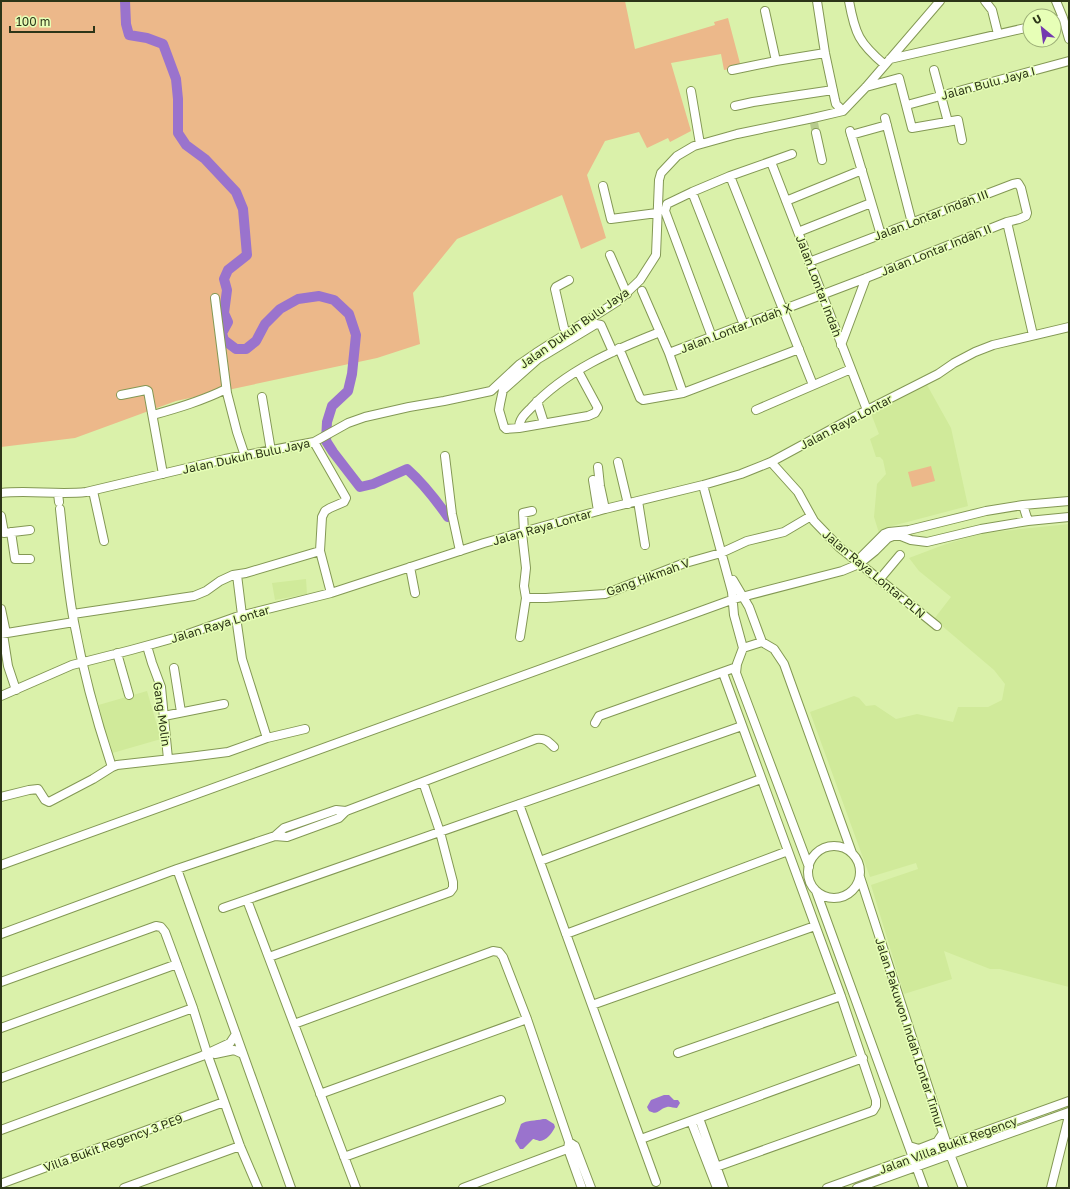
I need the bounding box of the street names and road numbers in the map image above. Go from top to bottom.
street label: Jalan Bulu Jaya I [939,63,1037,103]
street label: Jalan Lontar Indah III [871,186,991,244]
street label: Jalan Lontar Indah II [878,221,994,279]
street label: Jalan Lontar Indah [793,233,845,339]
street label: Jalan Dukuh Bulu Jaya [516,284,632,372]
street label: Jalan Lontar Indah X [678,300,794,356]
street label: Jalan Raya Lontar [797,391,895,453]
street label: Jalan Dukuh Bulu Jaya [181,435,311,477]
street label: Jalan Raya Lontar [491,506,594,548]
street label: Jalan Raya Lontar PLN [820,527,928,621]
street label: Gang Hikmah V [604,555,692,599]
street label: Jalan Raya Lontar [169,602,272,646]
street label: Gang Molin [150,681,174,747]
street label: Jalan Pakuwon Indah Lontar Timur [872,936,948,1130]
street label: Villa Bukit Regency 3 PE9 [41,1111,185,1175]
street label: Jalan Villa Bukit Regency [877,1113,1019,1177]

